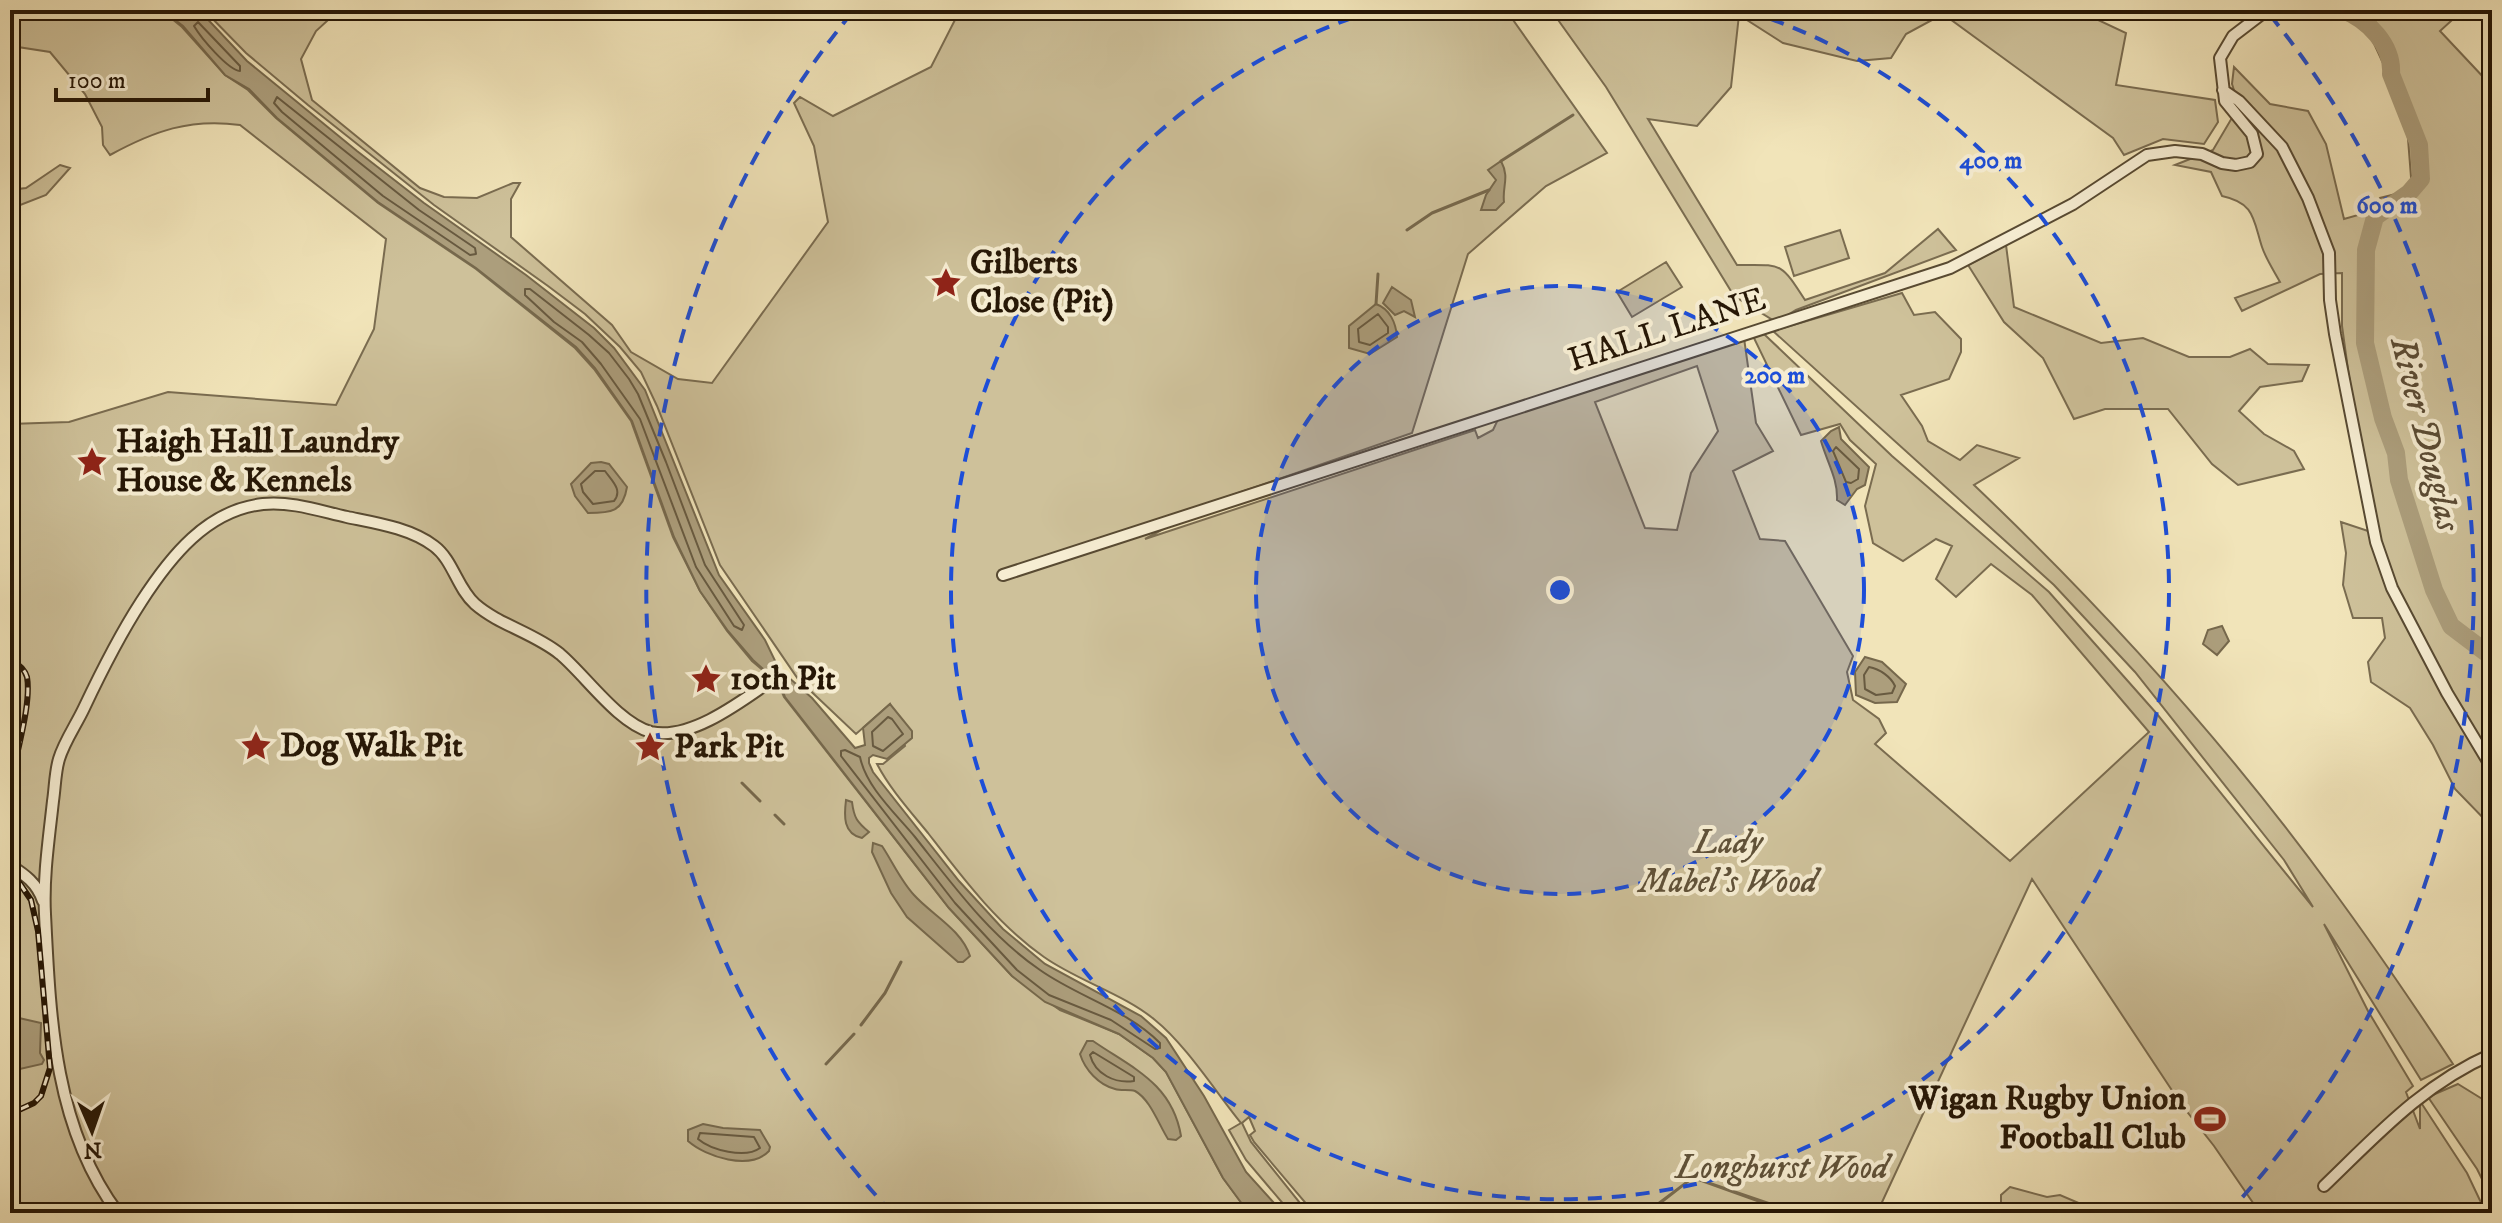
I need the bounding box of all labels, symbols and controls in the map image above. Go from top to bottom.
scale bar [56,52,208,102]
text: 100 m [68,66,126,96]
text: 400 m [1960,146,2022,176]
text: 600 m [2356,191,2418,221]
place label: Gilberts Close (Pit) [970,242,1114,323]
place icon: Gilberts Close (Pit) [929,266,963,300]
street label: HALL LANE [1563,278,1771,382]
water label: River Douglas [2379,331,2471,537]
text: 200 m [1745,361,1805,391]
place label: Haigh Hall Laundry House & Kennels [116,421,400,502]
place icon: Haigh Hall Laundry House & Kennels [75,445,109,479]
centre of rings [1546,576,1574,604]
place label: 10th Pit [730,658,836,700]
place icon: 10th Pit [689,662,723,696]
place label: Dog Walk Pit [280,725,463,767]
place label: Park Pit [674,726,784,768]
place icon: Dog Walk Pit [239,729,273,763]
place icon: Park Pit [633,730,667,764]
park label: Lady Mabel's Wood [1637,822,1822,903]
place label: Wigan Rugby Union Football Club [1908,1078,2186,1159]
north arrow [52,1091,132,1171]
sports icon: Wigan Rugby Union Football Club [2193,1102,2227,1136]
text: N [83,1136,102,1163]
park label: Longhurst Wood [1674,1147,1893,1189]

